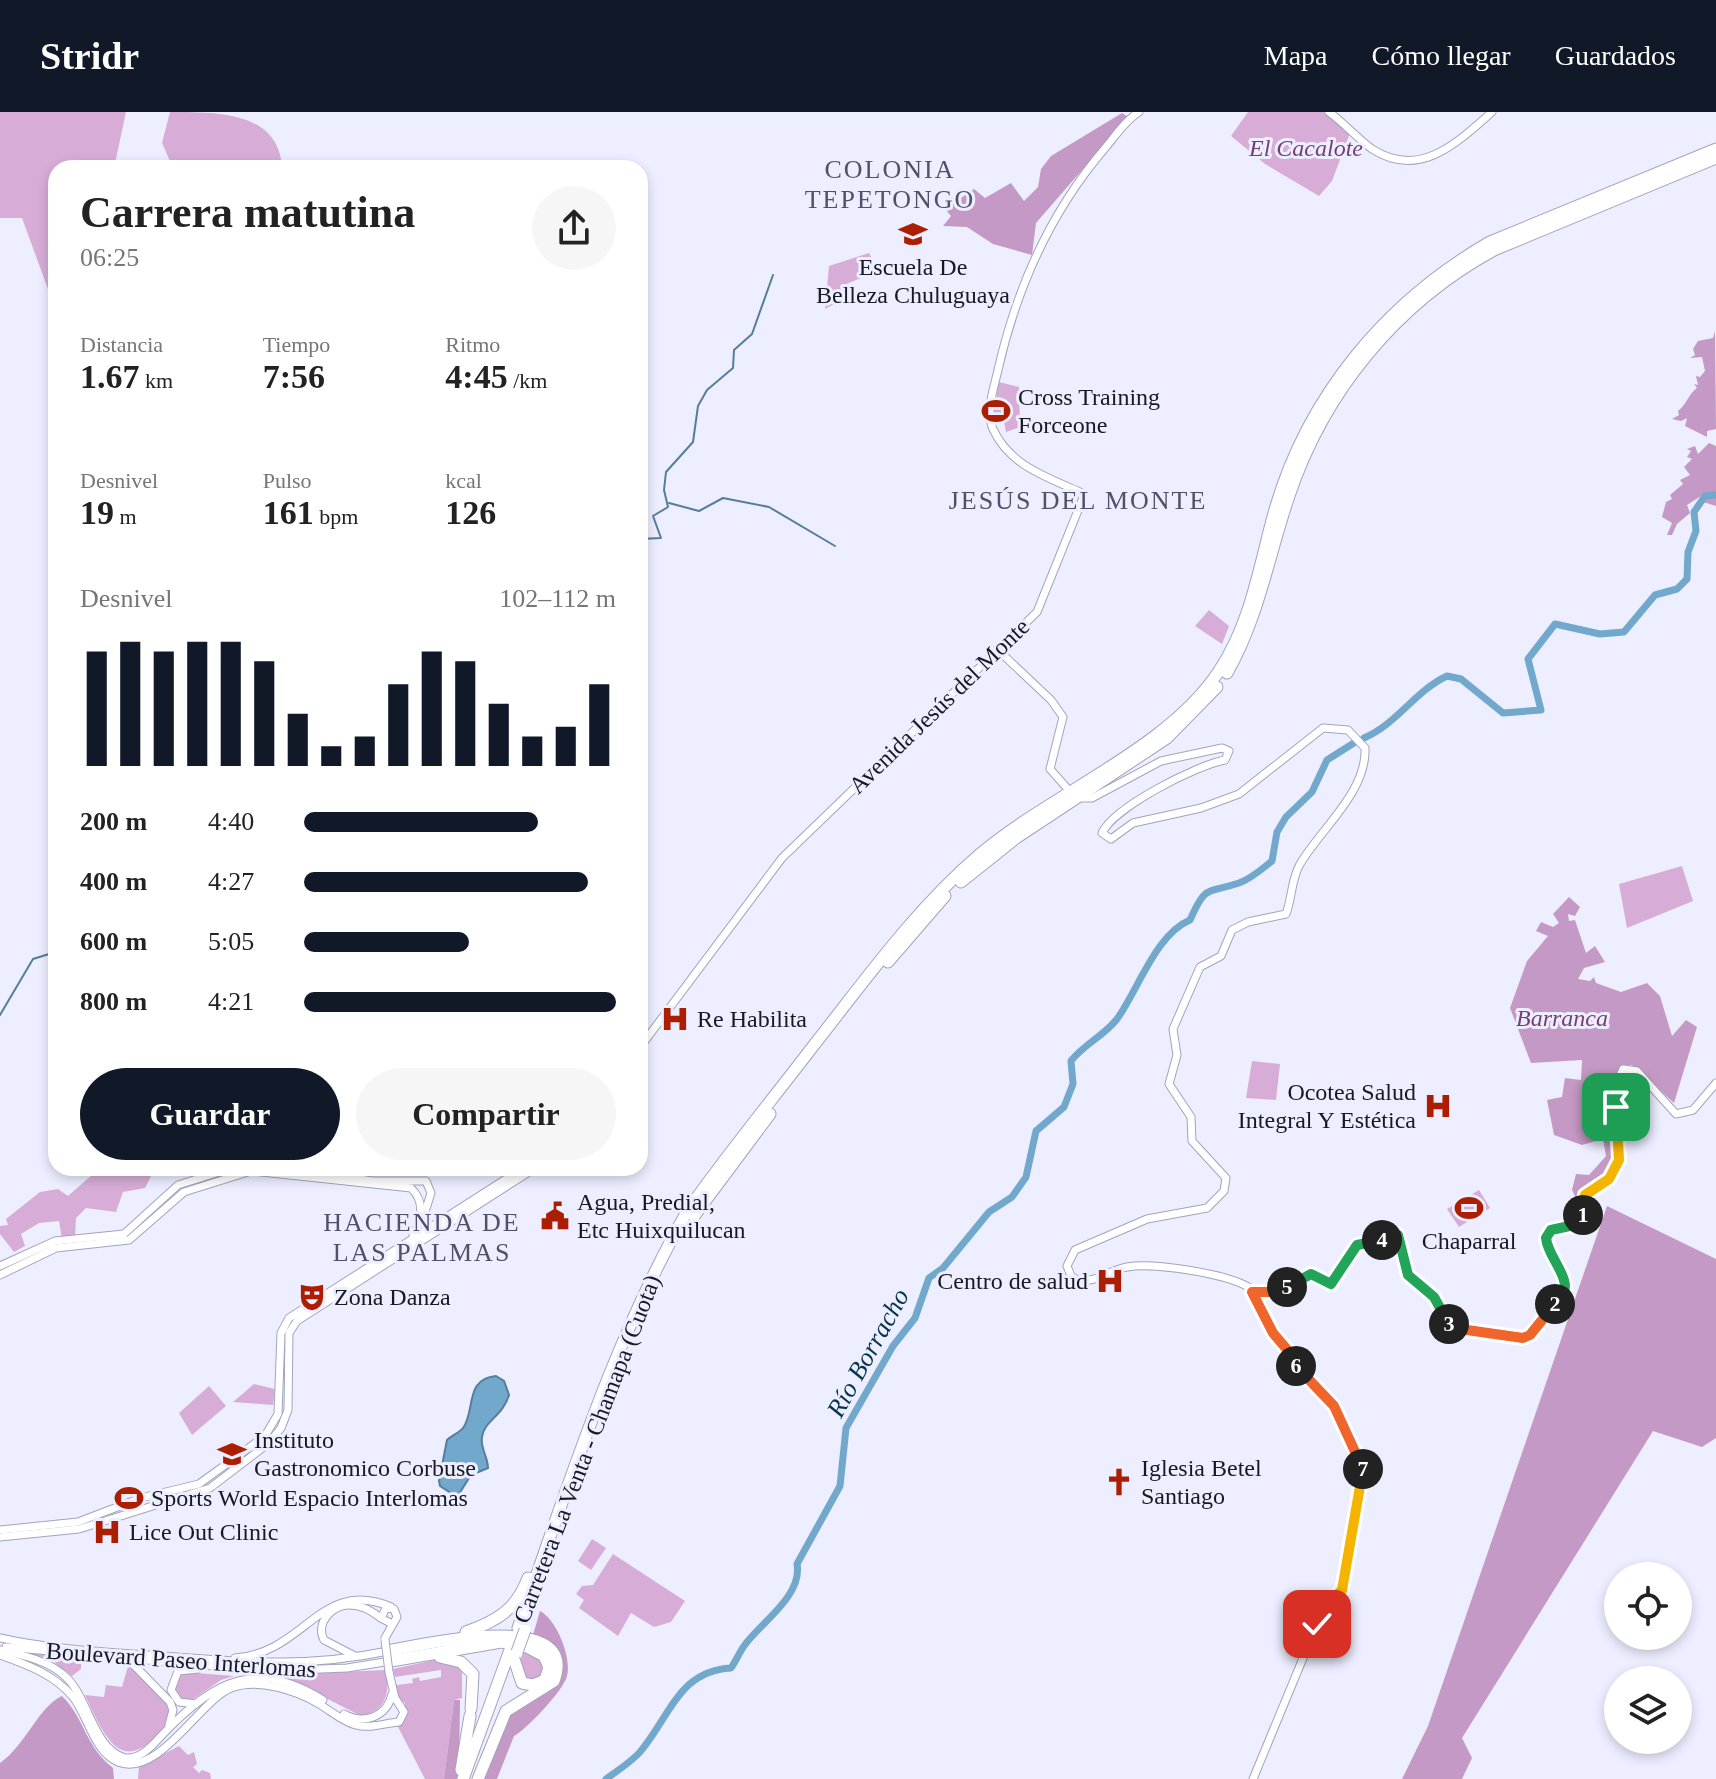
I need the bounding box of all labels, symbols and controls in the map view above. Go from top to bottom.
text: Stridr [40,35,139,77]
text: Mapa [1264,40,1328,71]
text: Cómo llegar [1372,40,1511,71]
text: Guardados [1555,40,1676,71]
park label: El Cacalote [1248,135,1363,161]
district label: COLONIA TEPETONGO [805,155,975,214]
button: share [532,186,616,270]
text: Carrera matutina [80,188,415,237]
school or university icon: Escuela De Belleza Chuluguaya [898,219,928,249]
text: 06:25 [80,243,139,272]
place label: Escuela De Belleza Chuluguaya [816,254,1010,308]
text: Distancia [80,332,163,357]
text: Tiempo [263,332,330,357]
text: Ritmo [445,332,500,357]
text: 1.67 [80,358,140,395]
text: 7:56 [263,358,325,395]
text: 4:45 [445,358,508,395]
text: km [140,368,173,393]
text: /km [508,368,547,393]
place label: Cross Training Forceone [1018,384,1160,438]
sports icon: Cross Training Forceone [981,396,1011,426]
text: Desnivel [80,468,158,493]
text: Pulso [263,468,312,493]
text: kcal [445,468,482,493]
district label: JESÚS DEL MONTE [949,486,1207,515]
text: 19 [80,494,114,531]
text: 161 [263,494,314,531]
text: 126 [445,494,496,531]
text: m [114,504,137,529]
text: bpm [314,504,358,529]
text: Desnivel [80,584,172,613]
text: 102–112 m [499,584,616,613]
street label: Avenida Jesús del Monte [844,613,1034,799]
text: 200 m [80,807,147,836]
text: 4:40 [208,807,254,836]
text: 400 m [80,867,147,896]
text: 4:27 [208,867,254,896]
text: 600 m [80,927,147,956]
text: 5:05 [208,927,254,956]
text: 800 m [80,987,147,1016]
text: 4:21 [208,987,254,1016]
hospital icon: Re Habilita [660,1004,690,1034]
park label: Barranca [1516,1005,1608,1031]
place label: Re Habilita [697,1006,807,1032]
button: Guardar [80,1068,340,1160]
button: Compartir [356,1068,616,1160]
pin [1582,1073,1650,1141]
place label: Ocotea Salud Integral Y Estética [1238,1079,1416,1133]
icon: arrive [1594,1085,1638,1129]
hospital icon: Ocotea Salud Integral Y Estética [1423,1091,1453,1121]
place label: Agua, Predial, Etc Huixquilucan [577,1189,746,1243]
sports icon: Chaparral [1454,1193,1484,1223]
pin: 1 [1563,1195,1603,1235]
public building icon: Agua, Predial, Etc Huixquilucan [540,1201,570,1231]
text: 1 [1578,1202,1589,1227]
district label: HACIENDA DE LAS PALMAS [323,1208,521,1267]
pin: 4 [1362,1220,1402,1260]
text: 4 [1377,1227,1388,1252]
place label: Chaparral [1422,1228,1517,1254]
hospital icon: Centro de salud [1095,1266,1125,1296]
pin: 5 [1267,1267,1307,1307]
place label: Centro de salud [937,1268,1088,1294]
street label: Carretera La Venta - Chamapa (Cuota) [508,1271,666,1627]
text: 5 [1282,1274,1293,1299]
theatre icon: Zona Danza [297,1282,327,1312]
place label: Zona Danza [334,1284,451,1310]
water label: Río Borracho [820,1284,915,1423]
pin: 2 [1535,1284,1575,1324]
text: 2 [1550,1291,1561,1316]
pin: 3 [1429,1304,1469,1344]
text: 3 [1444,1311,1455,1336]
pin: 6 [1276,1346,1316,1386]
text: 6 [1291,1353,1302,1378]
place label: Instituto Gastronomico Corbuse [254,1427,476,1481]
school or university icon: Instituto Gastronomico Corbuse [217,1439,247,1469]
pin: 7 [1343,1449,1383,1489]
place label: Iglesia Betel Santiago [1141,1455,1262,1509]
text: 7 [1358,1456,1369,1481]
church icon: Iglesia Betel Santiago [1104,1467,1134,1497]
sports icon: Sports World Espacio Interlomas [114,1483,144,1513]
place label: Sports World Espacio Interlomas [151,1485,468,1511]
hospital icon: Lice Out Clinic [92,1517,122,1547]
place label: Lice Out Clinic [129,1519,278,1545]
map controls [1604,1562,1692,1754]
button: locate [1604,1562,1692,1650]
pin [1283,1590,1351,1658]
icon: check [1295,1602,1339,1646]
street label: Boulevard Paseo Interlomas [45,1638,317,1682]
button: layers [1604,1666,1692,1754]

